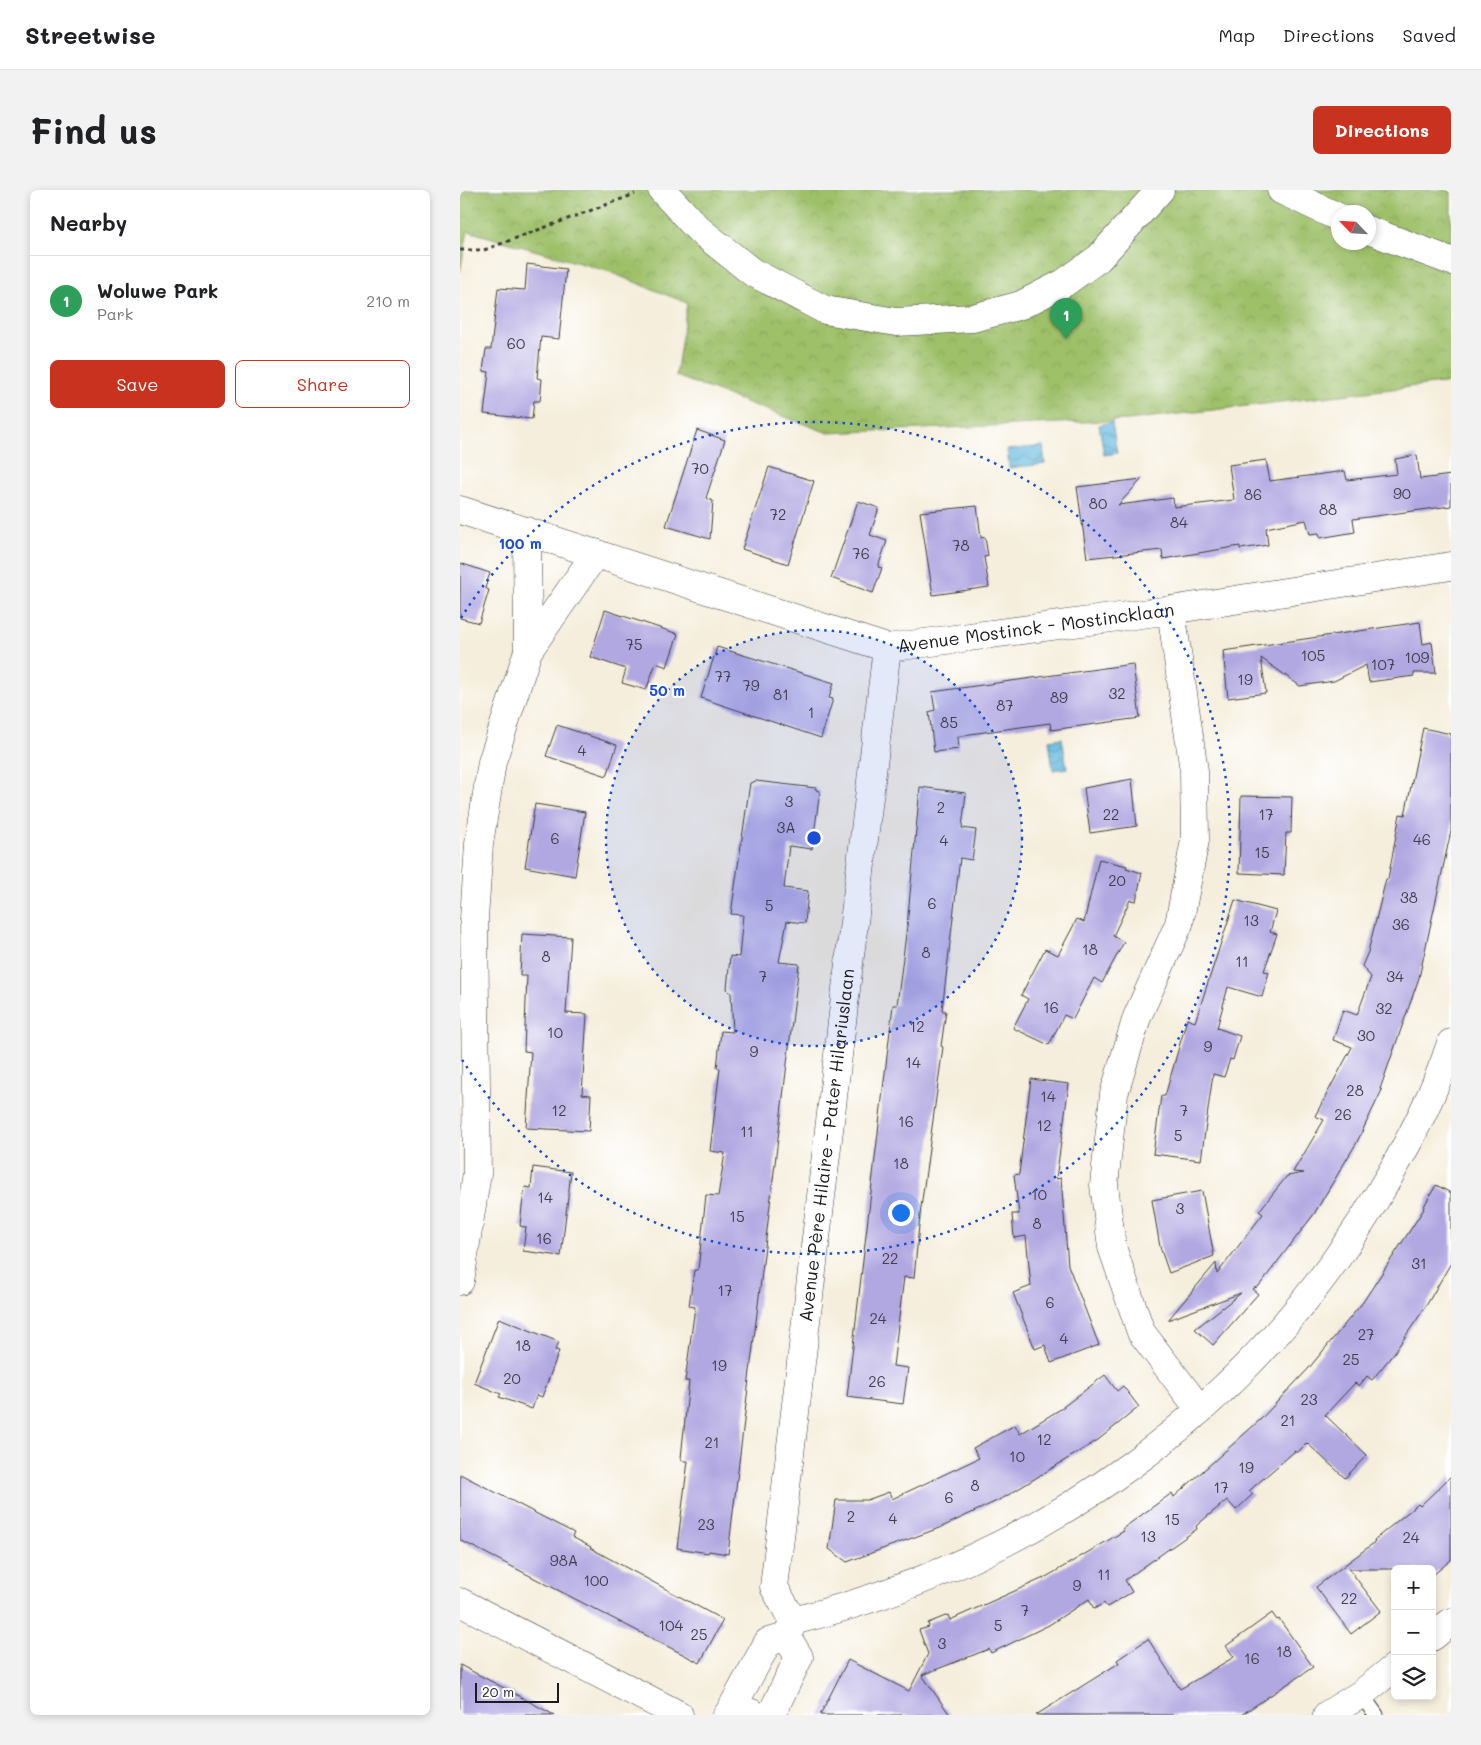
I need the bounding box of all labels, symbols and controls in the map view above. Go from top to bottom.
text: Streetwise [25,19,155,50]
text: Map [1218,23,1255,47]
text: Directions [1283,23,1375,47]
text: Saved [1403,23,1456,47]
button: Directions [1313,106,1451,154]
text: Find us [30,107,157,153]
north arrow [1331,205,1376,250]
text: Nearby [50,209,127,236]
text: Woluwe Park [97,278,218,303]
text: 1 [62,290,70,311]
text: 210 m [366,290,410,311]
pin: 1 [1050,298,1082,339]
text: Park [97,303,133,324]
house number: 60 [507,333,525,353]
button: Save [50,360,225,408]
button: Share [235,360,410,408]
house number: 70 [691,458,709,478]
house number: 90 [1393,483,1411,503]
house number: 86 [1244,484,1262,504]
house number: 80 [1089,493,1107,513]
house number: 88 [1319,499,1337,519]
house number: 72 [770,504,786,524]
house number: 84 [1170,512,1188,532]
text: 100 m [498,533,542,553]
house number: 78 [952,535,970,555]
house number: 76 [852,543,870,563]
street label: Avenue Mostinck - Mostincklaan [896,597,1176,657]
house number: 75 [625,634,643,654]
house number: 105 [1301,645,1325,665]
house number: 109 [1405,647,1430,667]
house number: 107 [1371,654,1395,674]
house number: 77 [715,666,731,686]
house number: 19 [1237,669,1253,689]
house number: 79 [742,675,760,695]
text: 50 m [649,680,685,700]
house number: 32 [1108,683,1126,703]
house number: 81 [773,684,789,704]
house number: 89 [1050,687,1068,707]
house number: 87 [996,695,1014,715]
house number: 1 [808,702,814,722]
house number: 85 [940,712,958,732]
house number: 4 [578,740,587,760]
house number: 3 [785,791,794,811]
house number: 2 [937,797,945,817]
house number: 22 [1103,804,1119,824]
house number: 17 [1258,804,1274,824]
house number: 3A [776,817,796,837]
house number: 6 [550,828,560,848]
centre of rings [805,829,823,847]
house number: 46 [1413,829,1431,849]
house number: 4 [940,830,949,850]
house number: 15 [1254,842,1270,862]
house number: 20 [1108,870,1126,890]
house number: 38 [1400,887,1418,907]
house number: 6 [927,893,937,913]
house number: 5 [765,895,773,915]
house number: 13 [1243,910,1259,930]
house number: 36 [1392,914,1410,934]
house number: 18 [1082,939,1098,959]
house number: 8 [921,942,931,962]
house number: 8 [541,946,551,966]
house number: 11 [1235,951,1249,971]
house number: 7 [759,966,767,986]
house number: 34 [1386,966,1404,986]
street label: Avenue Père Hilaire - Pater Hilariuslaan [793,967,859,1323]
house number: 16 [1043,997,1059,1017]
house number: 32 [1375,998,1393,1018]
house number: 12 [909,1016,925,1036]
house number: 10 [547,1022,563,1042]
house number: 30 [1357,1025,1375,1045]
house number: 9 [1204,1036,1213,1056]
house number: 9 [750,1041,759,1061]
house number: 14 [905,1052,921,1072]
house number: 28 [1346,1080,1364,1100]
house number: 14 [1040,1086,1056,1106]
house number: 12 [551,1100,567,1120]
house number: 7 [1180,1100,1188,1120]
house number: 26 [1334,1104,1352,1124]
house number: 16 [898,1111,914,1131]
house number: 12 [1036,1115,1052,1135]
house number: 11 [740,1121,754,1141]
house number: 5 [1174,1125,1182,1145]
house number: 18 [893,1153,909,1173]
house number: 10 [1031,1184,1047,1204]
house number: 14 [537,1187,553,1207]
house number: 3 [1176,1198,1185,1218]
your location [888,1200,914,1226]
house number: 15 [729,1206,745,1226]
house number: 8 [1032,1213,1042,1233]
house number: 16 [536,1228,552,1248]
house number: 22 [882,1248,898,1268]
house number: 31 [1411,1253,1427,1273]
house number: 17 [717,1280,733,1300]
house number: 6 [1045,1292,1055,1312]
house number: 24 [869,1308,887,1328]
house number: 27 [1358,1324,1374,1344]
house number: 4 [1060,1328,1069,1348]
house number: 18 [515,1335,531,1355]
house number: 25 [1342,1349,1360,1369]
house number: 19 [711,1355,727,1375]
house number: 20 [503,1368,521,1388]
house number: 26 [868,1371,886,1391]
house number: 23 [1300,1389,1318,1409]
house number: 21 [1280,1410,1296,1430]
house number: 12 [1036,1429,1052,1449]
house number: 21 [704,1432,720,1452]
house number: 10 [1009,1446,1025,1466]
house number: 19 [1238,1457,1254,1477]
house number: 8 [970,1475,980,1495]
house number: 17 [1213,1477,1229,1497]
house number: 6 [944,1487,954,1507]
house number: 2 [847,1506,855,1526]
house number: 4 [889,1508,898,1528]
house number: 15 [1164,1509,1180,1529]
house number: 23 [697,1514,715,1534]
house number: 13 [1140,1526,1156,1546]
house number: 24 [1402,1527,1420,1547]
house number: 98A [550,1550,578,1570]
house number: 11 [1097,1564,1111,1584]
map controls [1391,1565,1436,1700]
button: + [1391,1565,1436,1610]
house number: 100 [583,1570,609,1590]
house number: 9 [1073,1575,1082,1595]
house number: 22 [1341,1588,1357,1608]
house number: 7 [1021,1600,1029,1620]
button: − [1391,1610,1436,1655]
house number: 104 [659,1615,684,1635]
house number: 5 [994,1615,1002,1635]
house number: 25 [690,1624,708,1644]
house number: 3 [938,1633,947,1653]
house number: 18 [1276,1641,1292,1661]
house number: 16 [1244,1648,1260,1668]
button: layers [1391,1655,1436,1700]
scale bar [475,1680,559,1703]
text: 20 m [482,1682,514,1701]

